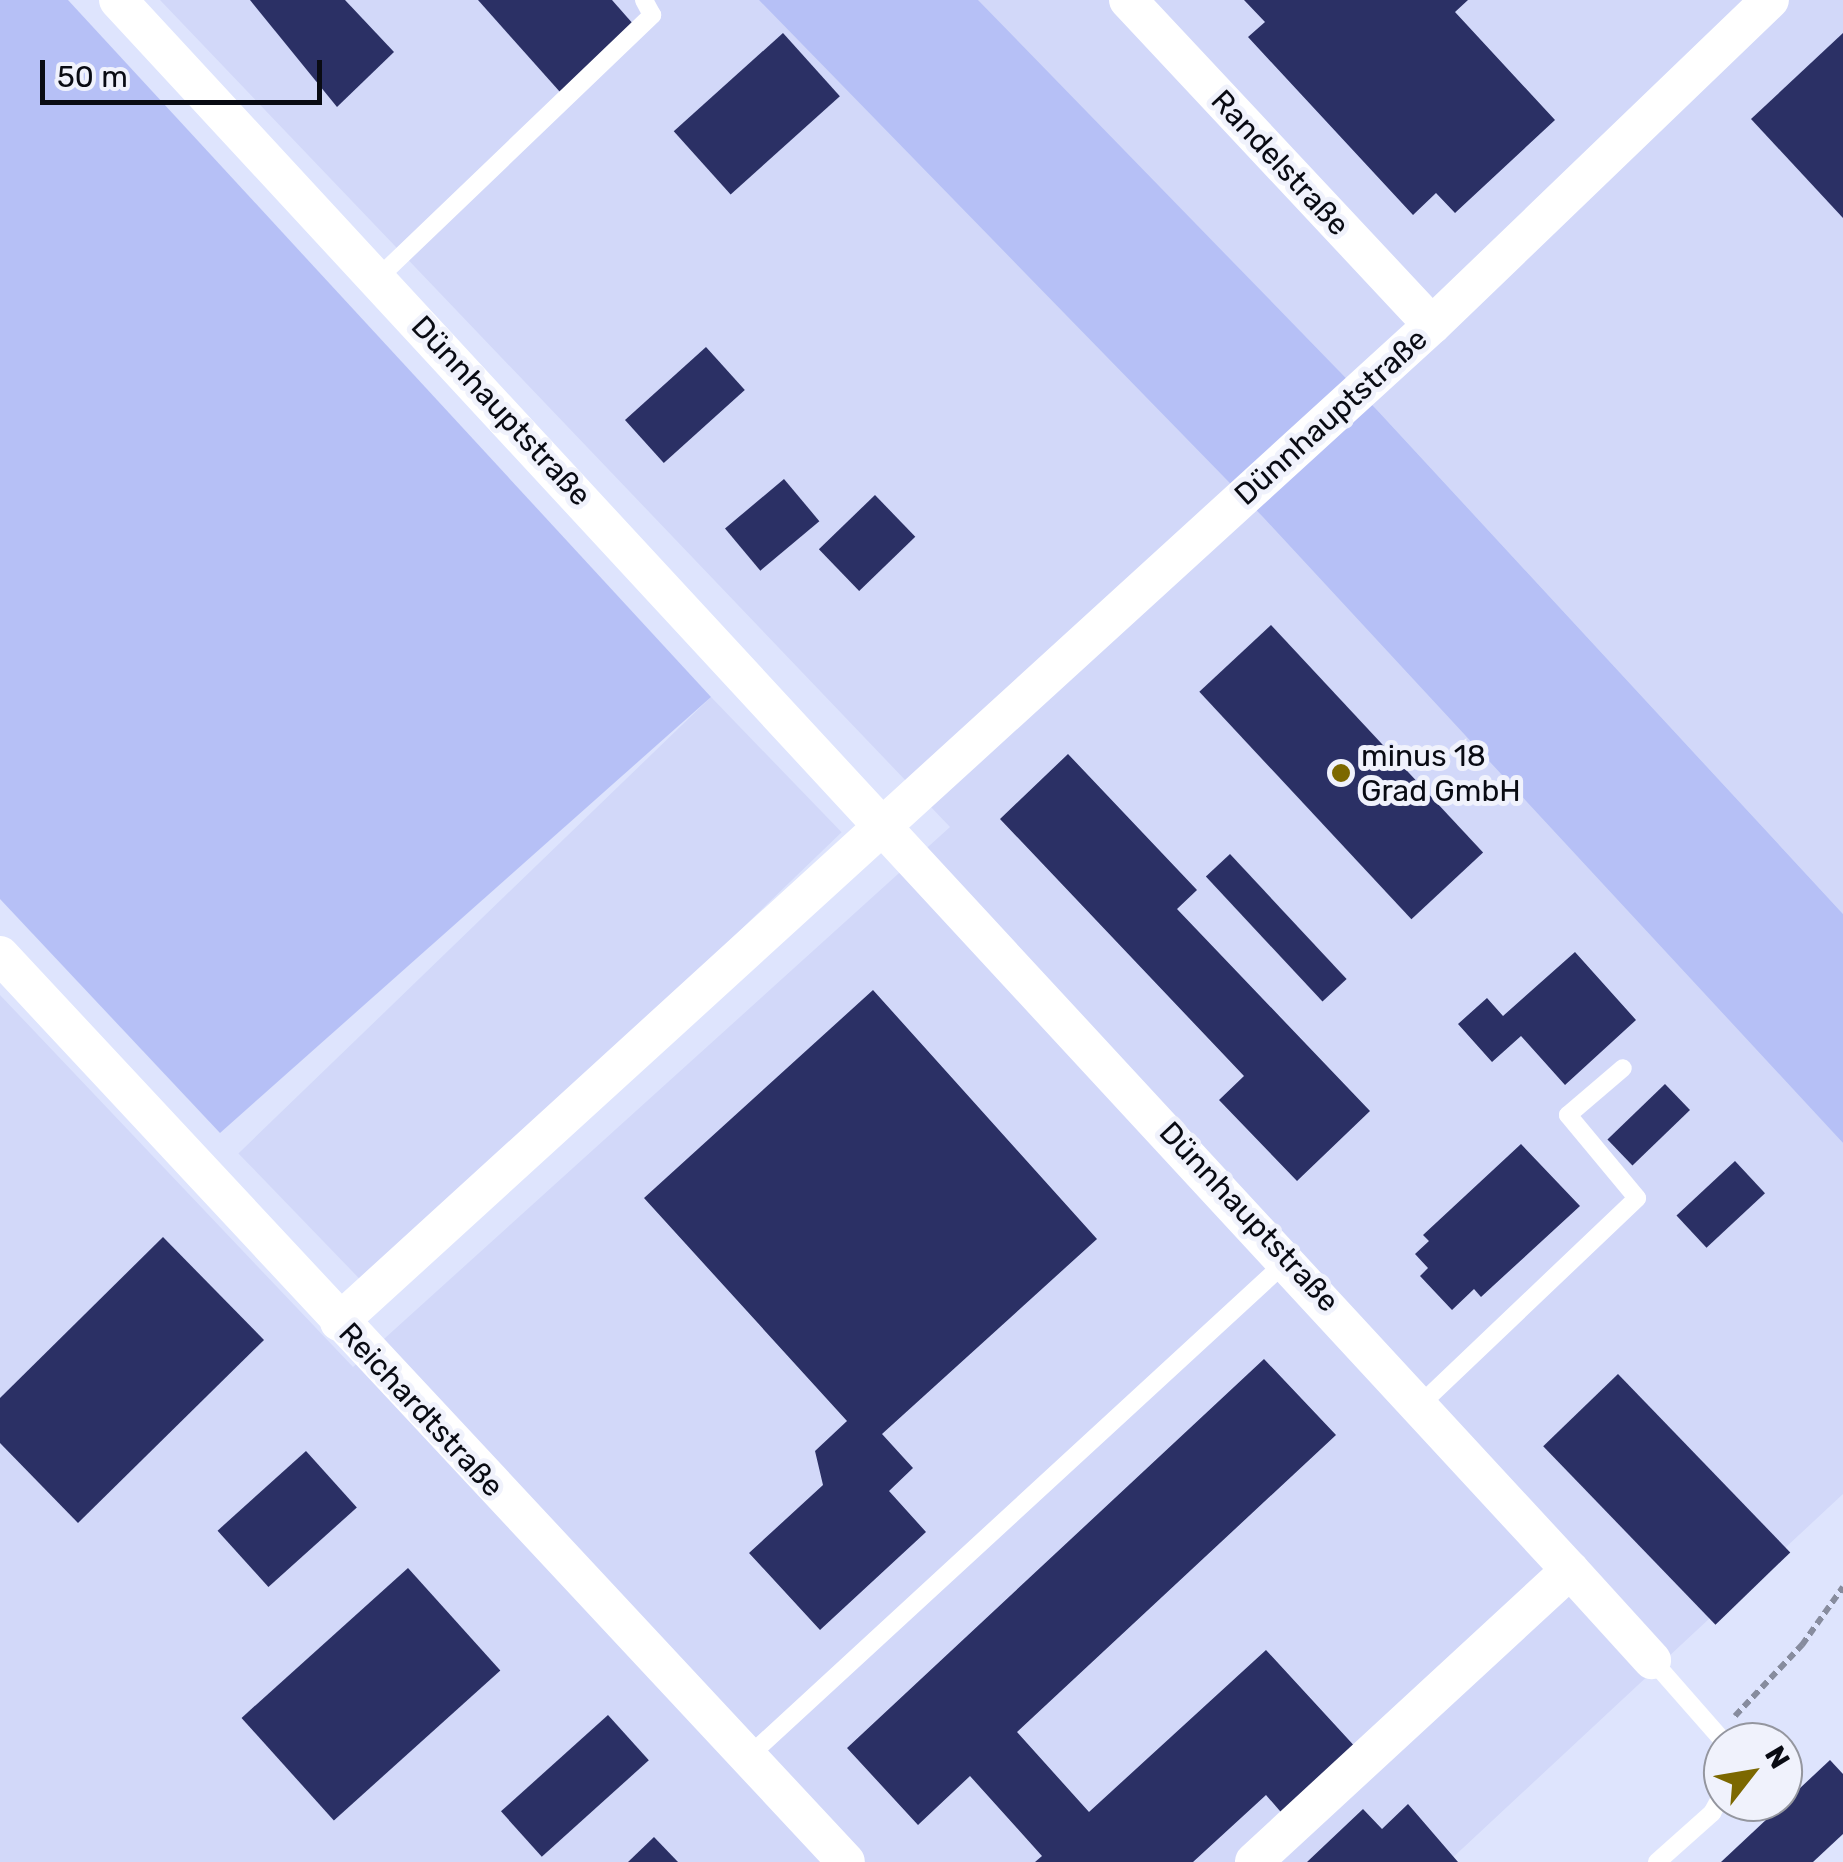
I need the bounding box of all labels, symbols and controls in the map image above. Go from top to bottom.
scale bar [45,40,328,102]
text: 50 m [57,59,128,95]
street label: Randelstraße [1204,83,1356,243]
street label: Dünnhauptstraße [404,309,598,513]
street label: Dünnhauptstraße [1227,321,1435,513]
place label: minus 18 Grad GmbH [1361,738,1521,808]
marker: minus 18 Grad GmbH [1330,762,1352,784]
street label: Dünnhauptstraße [1152,1115,1346,1319]
street label: Reichardtstraße [331,1316,511,1504]
north arrow [1703,1722,1803,1822]
text: N [1758,1740,1797,1774]

